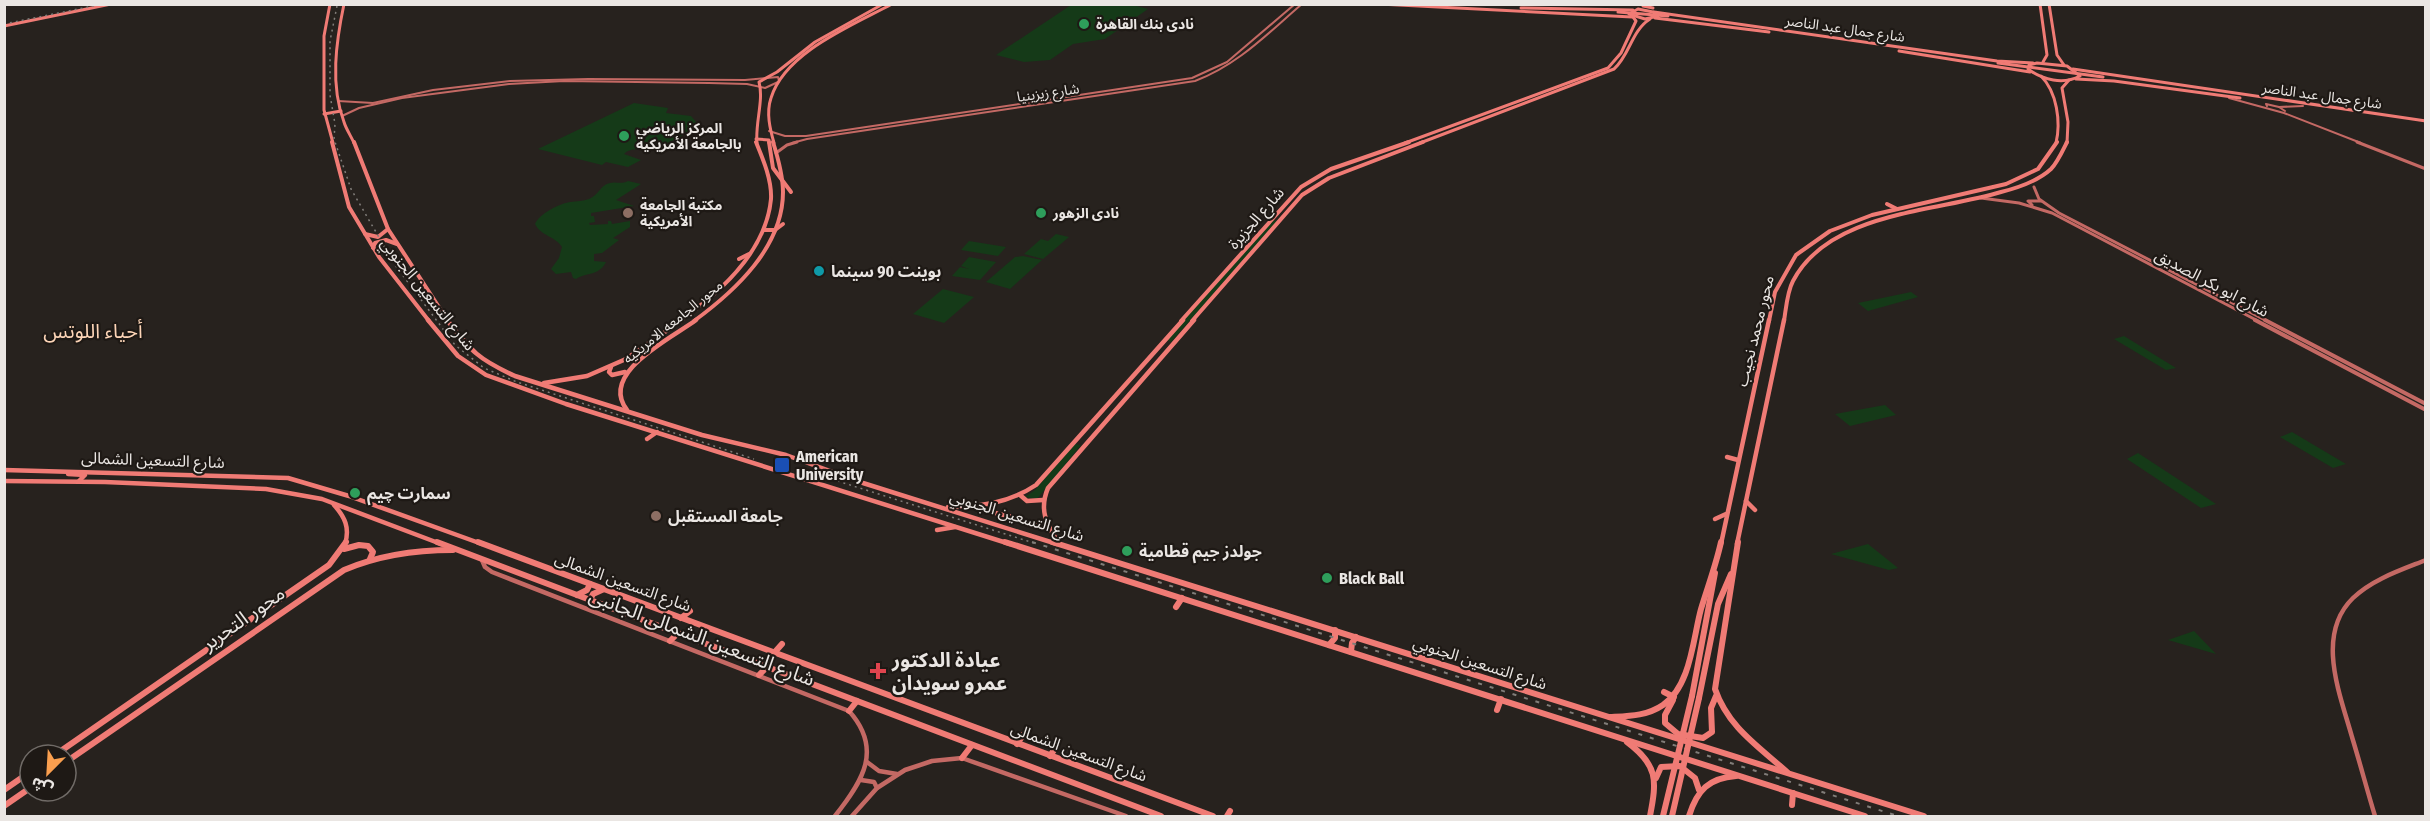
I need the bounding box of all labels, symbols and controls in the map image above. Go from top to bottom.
street label: شارع جمال عبد الناصر [1783,12,1906,48]
place label: نادى بنك القاهرة [1096,16,1194,33]
marker: نادى بنك القاهرة [1077,17,1091,31]
street label: شارع جمال عبد الناصر [2260,79,2383,115]
street label: شارع زيزينيا [1016,80,1081,108]
place label: المركز الرياضي بالجامعة الأمريكية [636,120,742,153]
marker: المركز الرياضي بالجامعة الأمريكية [617,129,631,143]
street label: شارع الجزيرة [1224,183,1290,255]
place label: مكتبة الجامعة الأمريكية [640,197,722,230]
place label: نادى الزهور [1052,205,1119,222]
marker: مكتبة الجامعة الأمريكية [621,206,635,220]
marker: نادى الزهور [1034,206,1048,220]
street label: شارع التسعين الجنوبي [374,234,479,356]
street label: شارع ابو بكر الصديق [2150,245,2272,324]
place label: بوينت 90 سينما [831,262,941,281]
marker: بوينت 90 سينما [812,264,826,278]
street label: محور محمد نجيب [1732,273,1778,389]
street label: محور الجامعه الامريكيه [620,277,726,367]
district label: أحياء اللوتس [43,319,143,343]
place label: American University [795,447,864,484]
street label: شارع التسعين الشمالى [81,448,225,475]
marker: American University [773,456,791,474]
place label: سمارت چيم [367,484,451,506]
marker: سمارت چيم [348,486,362,500]
street label: شارع التسعين الجنوبي [947,487,1086,548]
place label: جامعة المستقبل [668,507,783,526]
marker: جامعة المستقبل [649,509,663,523]
place label: جولدز جيم قطامية [1139,542,1262,564]
marker: جولدز جيم قطامية [1120,544,1134,558]
street label: شارع التسعين الشمالى [551,549,694,618]
place label: Black Ball [1339,569,1405,588]
marker: Black Ball [1320,571,1334,585]
street label: محور التحرير [196,581,289,656]
street label: شارع التسعين الشمالى الجانبى [585,583,818,694]
street label: شارع التسعين الجنوبي [1410,632,1549,696]
place label: عيادة الدكتور عمرو سويدان [891,648,1007,695]
marker: عيادة الدكتور عمرو سويدان [869,662,887,680]
street label: شارع التسعين الشمالى [1007,719,1150,788]
north arrow [18,743,78,803]
text: ش [28,773,56,799]

